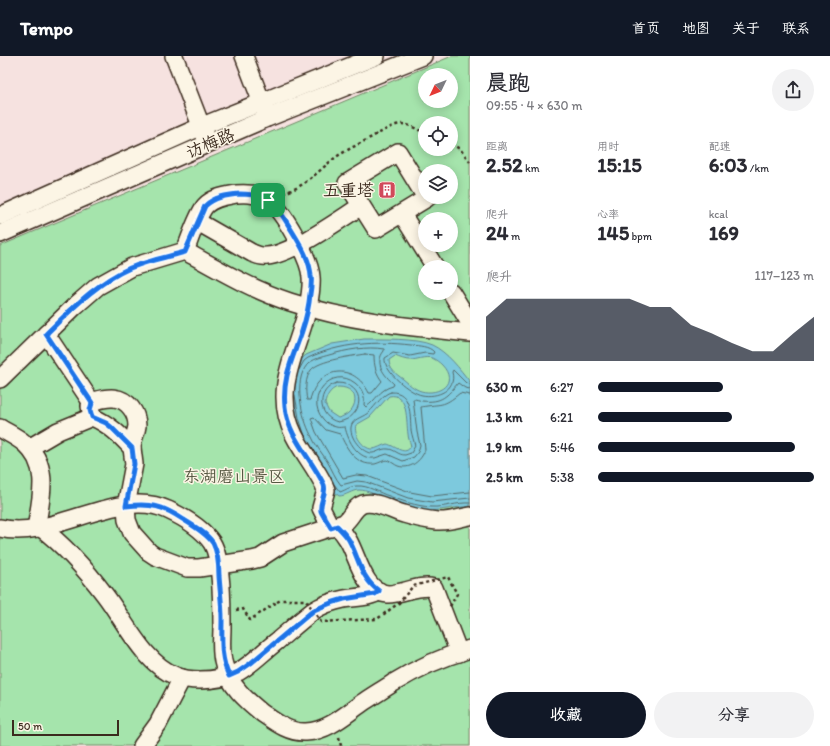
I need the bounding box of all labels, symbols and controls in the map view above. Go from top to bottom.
text: Tempo [20,17,73,40]
text: 首页 [632,20,660,37]
text: 地图 [682,20,710,37]
text: 关于 [732,20,760,37]
text: 联系 [782,20,810,37]
north arrow [418,68,458,108]
map controls [418,68,458,300]
text: 晨跑 [486,69,530,96]
button: share [772,69,814,111]
text: 09:55 · 4 × 630 m [486,98,582,113]
button: locate [418,116,458,156]
street label: 访梅路 [183,124,237,162]
text: 距离 [486,140,508,153]
text: 用时 [597,140,619,153]
text: 配速 [709,140,731,153]
text: 2.52 [486,153,522,177]
text: 15:15 [597,153,642,177]
text: 6:03 [709,153,747,177]
text: km [522,162,540,175]
text: /km [747,162,769,175]
button: layers [418,164,458,204]
place label: 五重塔 [323,180,374,200]
building icon: 五重塔 [377,180,397,200]
pin [251,183,285,217]
icon: arrive [257,189,279,211]
text: 爬升 [486,208,508,221]
text: 心率 [597,208,619,221]
text: kcal [709,208,728,221]
button: + [418,212,458,252]
text: 24 [486,221,509,245]
text: 145 [597,221,629,245]
text: 169 [709,221,739,245]
text: m [509,230,520,243]
text: bpm [629,230,652,243]
button: − [418,260,458,300]
text: 117–123 m [754,268,814,283]
text: 爬升 [486,269,512,284]
text: 630 m [486,380,522,395]
text: 6:27 [550,380,573,395]
text: 1.3 km [486,410,522,425]
text: 6:21 [550,410,573,425]
text: 1.9 km [486,440,522,455]
text: 5:46 [550,440,575,455]
park label: 东湖磨山景区 [183,466,285,486]
text: 2.5 km [486,470,523,485]
text: 5:38 [550,470,574,485]
button: 收藏 [486,692,646,738]
button: 分享 [654,692,814,738]
scale bar [12,718,119,737]
text: 50 m [18,720,42,733]

